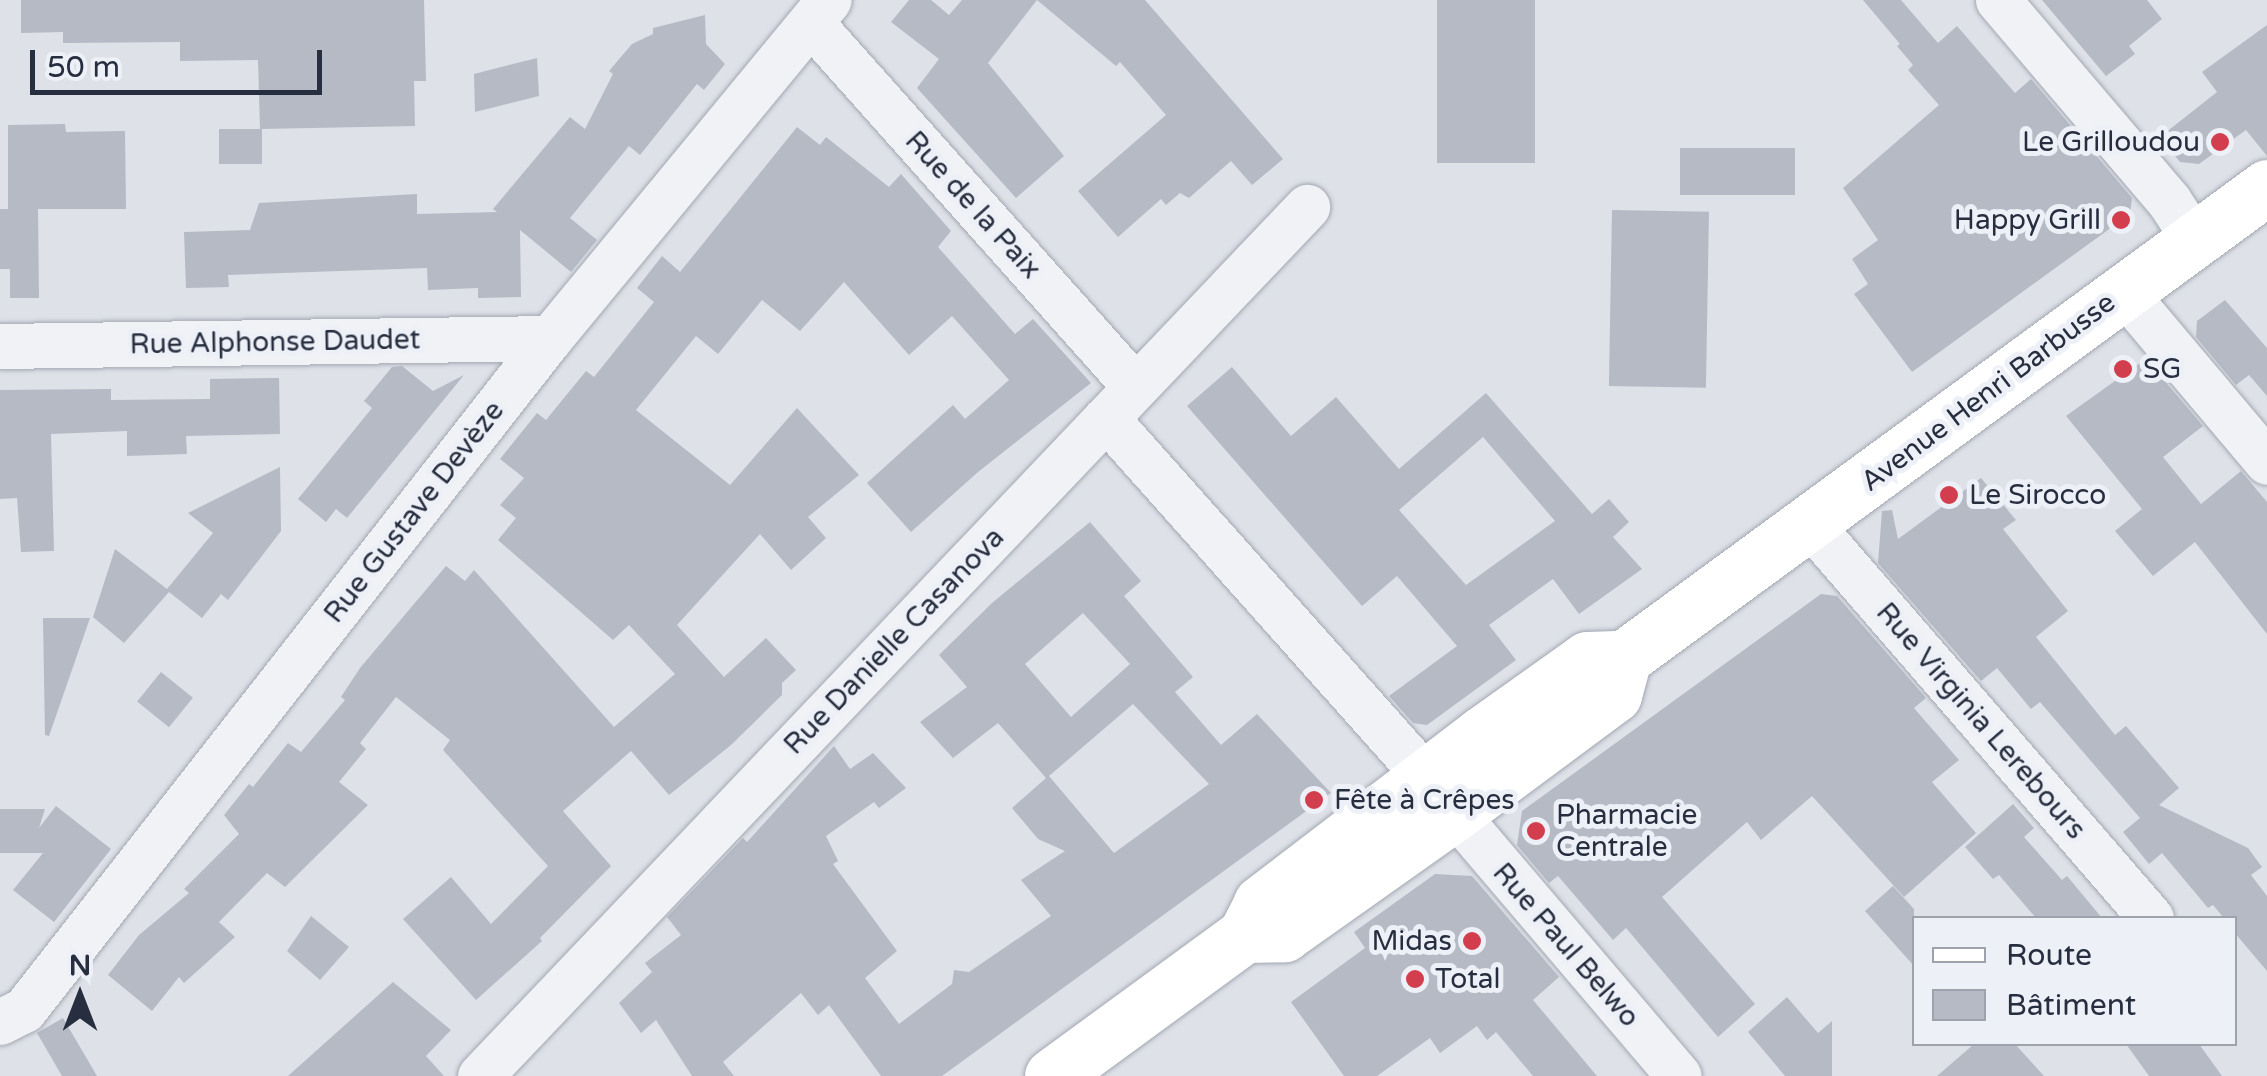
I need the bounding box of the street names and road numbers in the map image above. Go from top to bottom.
street label: Rue de la Paix [898,124,1048,286]
street label: Avenue Henri Barbusse [1854,285,2122,499]
street label: Rue Alphonse Daudet [129,323,421,361]
street label: Rue Gustave Devèze [317,394,511,630]
street label: Rue Danielle Casanova [777,521,1011,761]
street label: Rue Virginia Lerebours [1869,596,2093,846]
street label: Rue Paul Belwo [1486,856,1646,1034]

